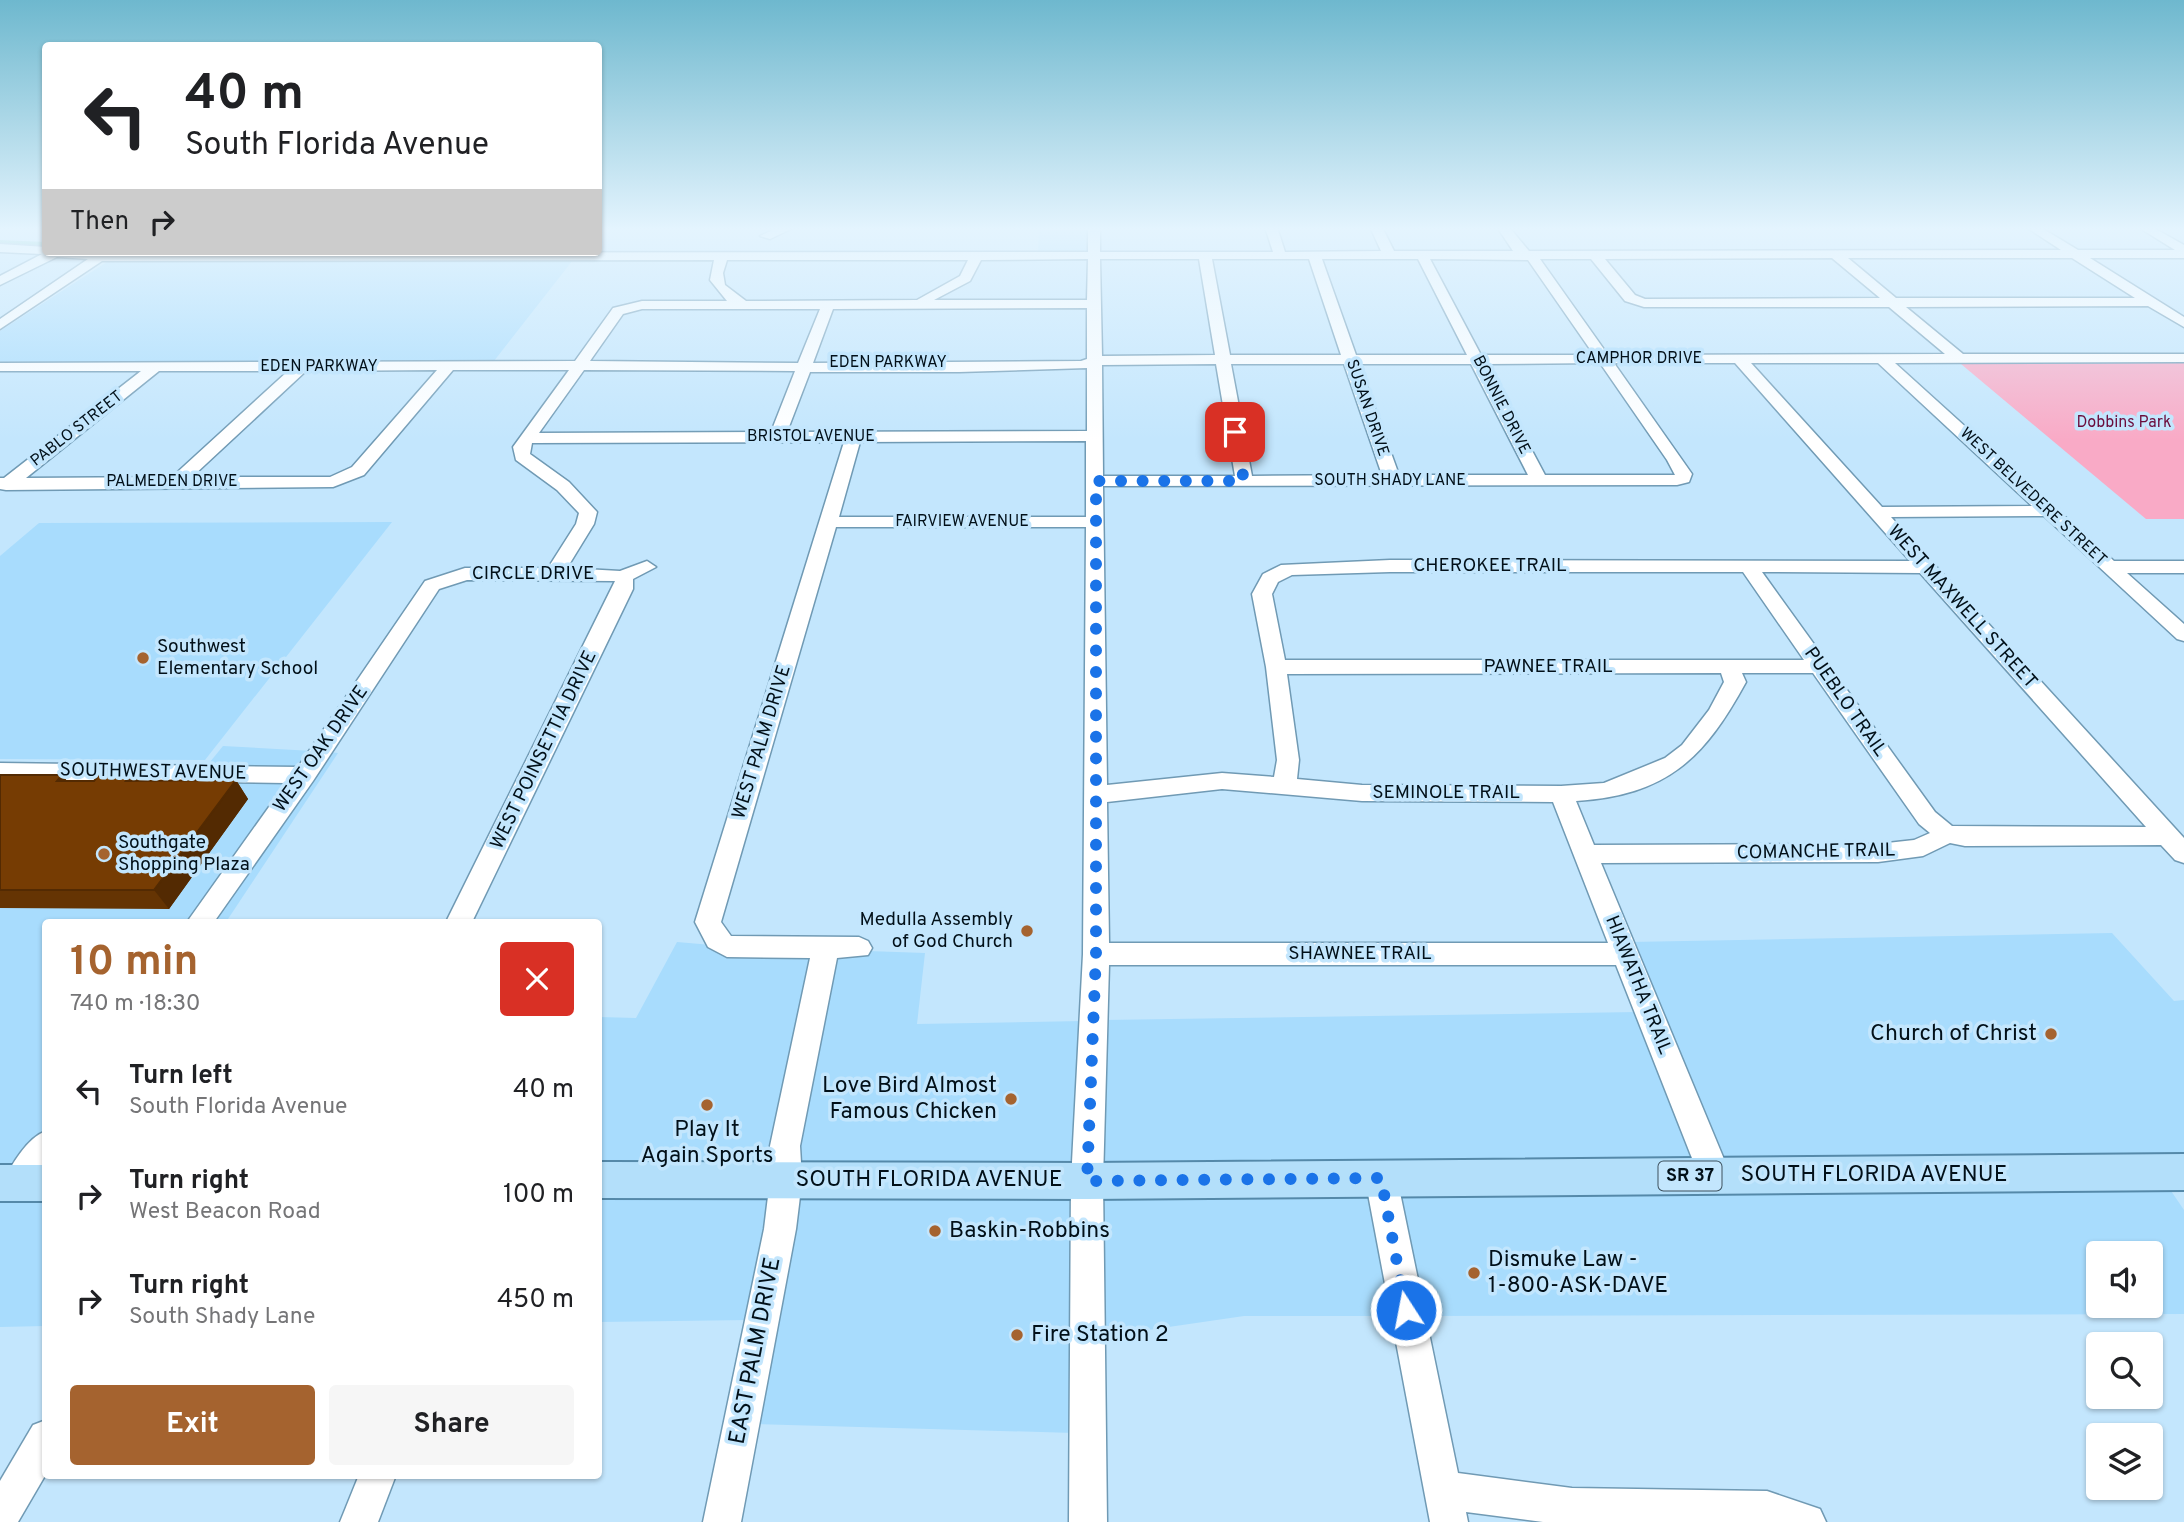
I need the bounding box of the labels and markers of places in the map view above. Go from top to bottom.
pin [1205,402,1265,462]
place label: Southwest Elementary School [157,635,318,681]
marker: Southwest Elementary School [135,650,151,666]
place label: Southgate Shopping Plaza [118,831,250,877]
marker: Southgate Shopping Plaza [96,846,112,862]
place label: Medulla Assembly of God Church [859,908,1013,954]
marker: Medulla Assembly of God Church [1019,923,1035,939]
place label: Church of Christ [1870,1020,2037,1049]
marker: Church of Christ [2043,1026,2059,1042]
place label: Love Bird Almost Famous Chicken [822,1072,997,1127]
marker: Love Bird Almost Famous Chicken [1003,1091,1019,1107]
marker: Play It Again Sports [699,1097,715,1113]
place label: Play It Again Sports [640,1116,774,1171]
place label: Baskin-Robbins [949,1217,1110,1246]
marker: Baskin-Robbins [927,1223,943,1239]
place label: Dismuke Law - 1-800-ASK-DAVE [1488,1246,1668,1301]
marker: Dismuke Law - 1-800-ASK-DAVE [1466,1265,1482,1281]
place label: Fire Station 2 [1031,1321,1169,1350]
marker: Fire Station 2 [1009,1327,1025,1343]

